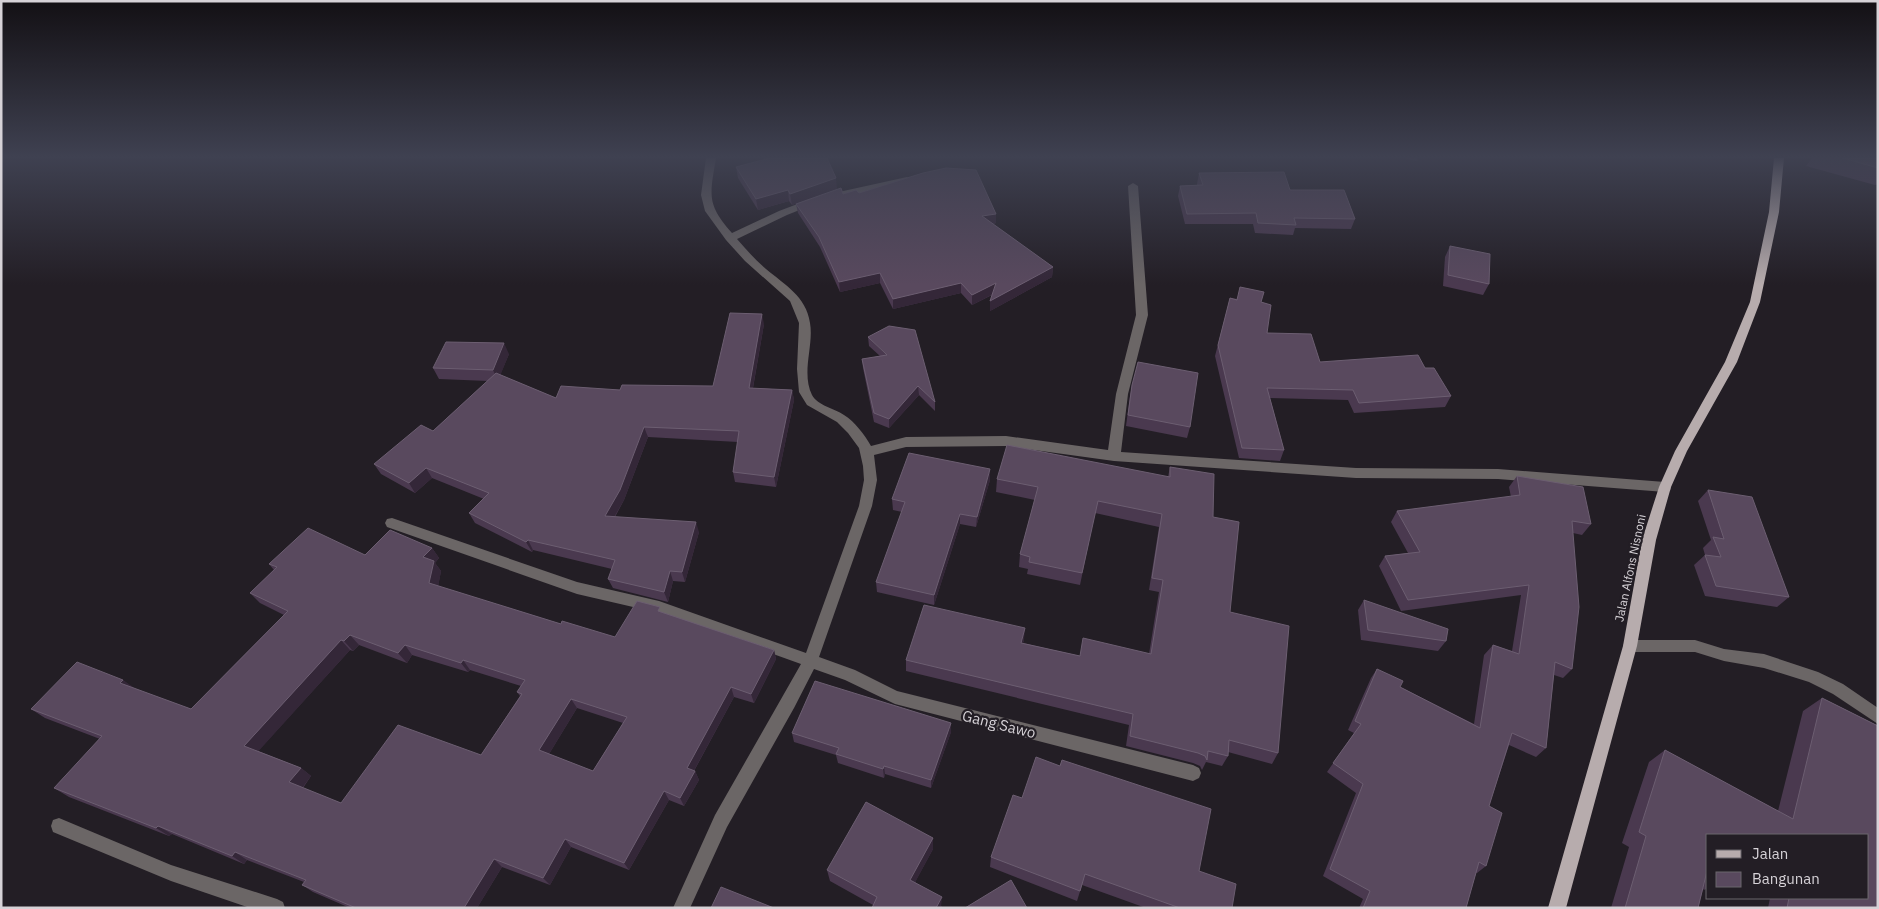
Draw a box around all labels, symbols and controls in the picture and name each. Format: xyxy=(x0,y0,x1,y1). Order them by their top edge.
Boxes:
street label: Jalan Alfons Nisnoni xyxy=(1611,513,1649,623)
street label: Gang Sawo xyxy=(960,706,1038,742)
legend xyxy=(1706,834,1869,899)
text: Jalan xyxy=(1752,844,1788,863)
text: Bangunan xyxy=(1752,869,1820,888)

